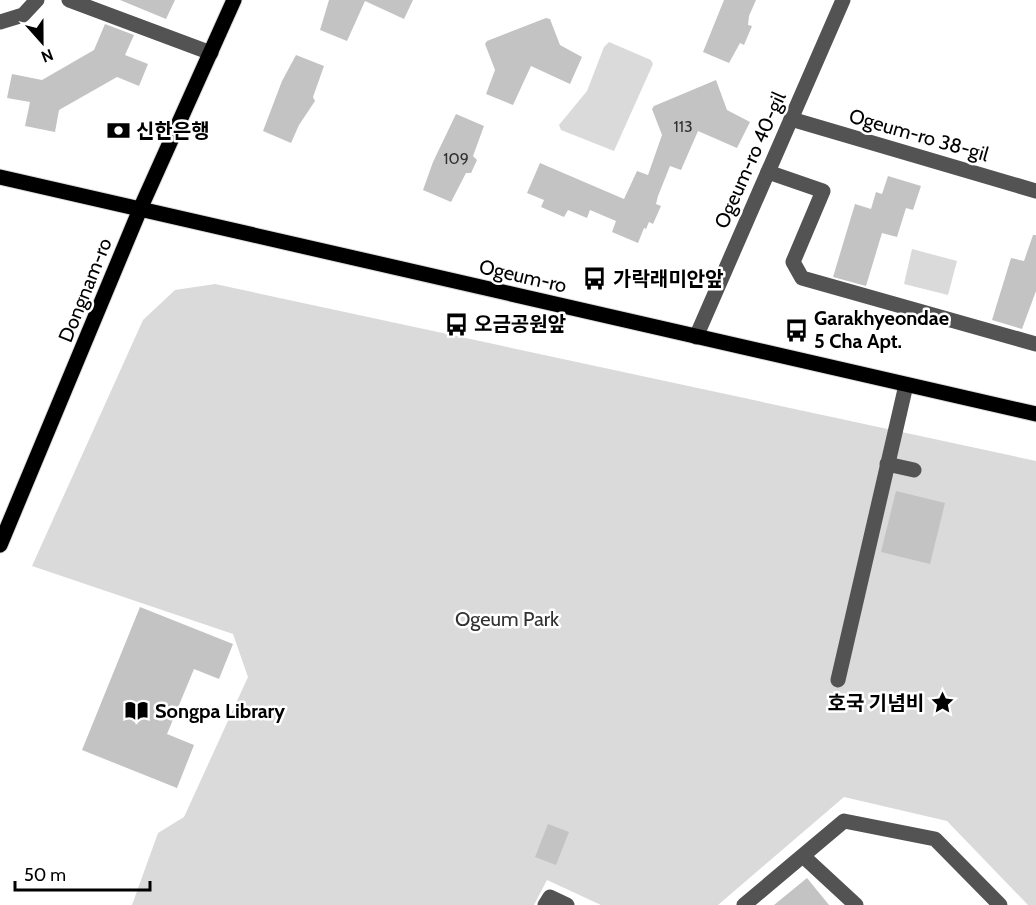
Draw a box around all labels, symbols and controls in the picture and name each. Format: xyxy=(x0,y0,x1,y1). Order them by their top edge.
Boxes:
north arrow xyxy=(12,12,72,72)
text: N xyxy=(39,45,56,66)
street label: Ogeum-ro 40-gil xyxy=(709,88,791,232)
street label: Ogeum-ro 38-gil xyxy=(846,104,992,166)
house number: 113 xyxy=(673,117,693,136)
bank icon: 신한은행 xyxy=(105,118,131,144)
place label: 신한은행 xyxy=(136,119,210,143)
house number: 109 xyxy=(443,149,469,168)
street label: Dongnam-ro xyxy=(53,234,117,346)
street label: Ogeum-ro xyxy=(477,254,569,298)
bus stop icon: 가락래미안앞 xyxy=(582,266,608,292)
place label: 가락래미안앞 xyxy=(613,267,724,291)
place label: Garakhyeondae 5 Cha Apt. xyxy=(814,306,949,353)
bus stop icon: 오금공원앞 xyxy=(443,311,469,337)
place label: 오금공원앞 xyxy=(474,312,567,336)
bus stop icon: Garakhyeondae 5 Cha Apt. xyxy=(783,317,809,343)
park label: Ogeum Park xyxy=(455,607,559,631)
place icon: 호국 기념비 xyxy=(929,690,955,716)
place label: 호국 기념비 xyxy=(828,691,924,715)
library icon: Songpa Library xyxy=(124,698,150,724)
place label: Songpa Library xyxy=(155,699,285,723)
scale bar xyxy=(15,854,150,892)
text: 50 m xyxy=(24,864,66,886)

